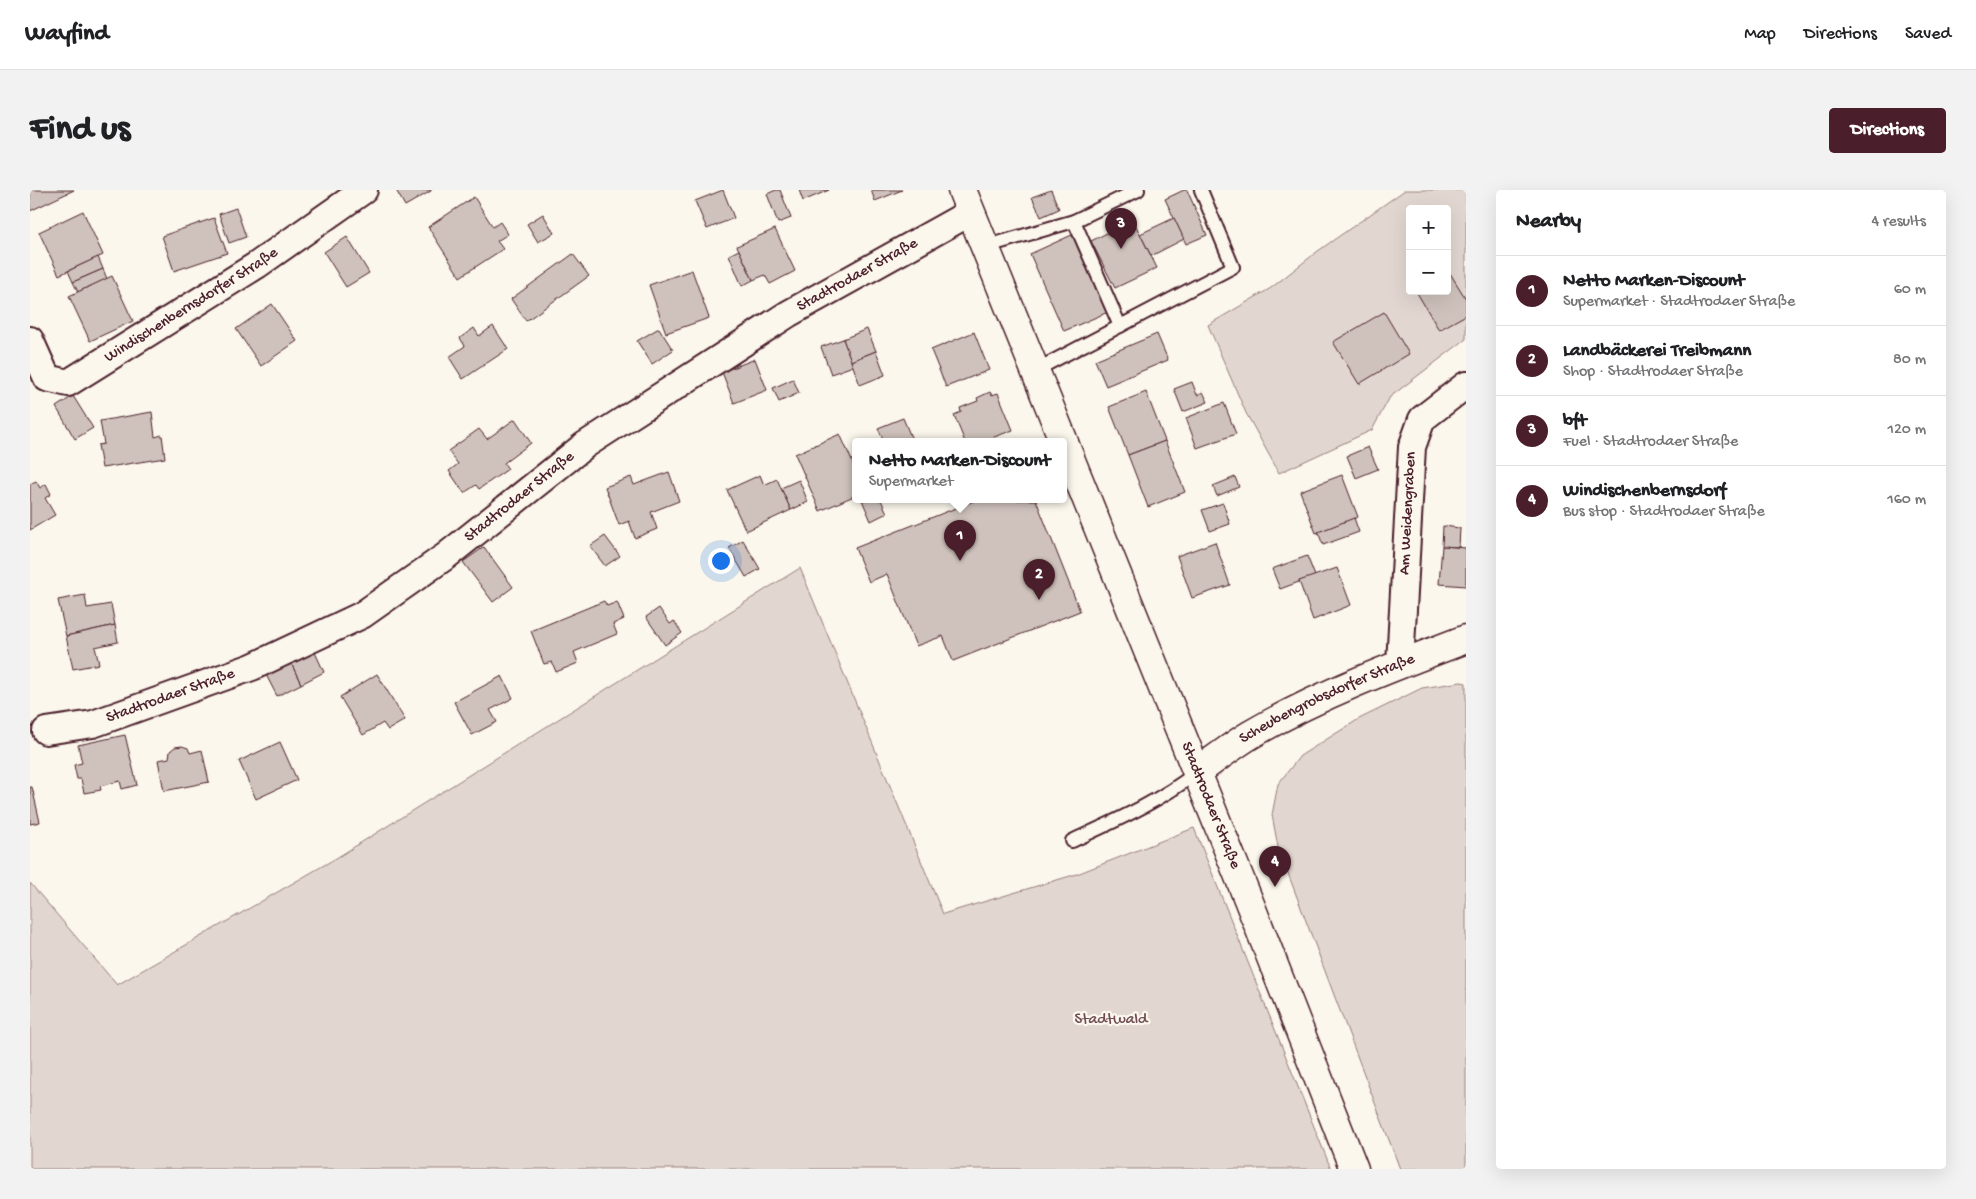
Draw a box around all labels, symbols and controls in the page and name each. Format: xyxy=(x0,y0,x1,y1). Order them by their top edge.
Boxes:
text: Wayfind xyxy=(25,20,109,49)
text: Map xyxy=(1744,24,1776,45)
text: Directions xyxy=(1804,24,1877,45)
text: Saved xyxy=(1905,24,1951,45)
button: Directions xyxy=(1829,108,1946,153)
text: Find us xyxy=(30,110,130,151)
map controls xyxy=(1406,205,1451,295)
button: + xyxy=(1406,205,1451,250)
pin: 3 xyxy=(1105,208,1137,249)
text: Nearby xyxy=(1516,210,1581,235)
text: 4 results xyxy=(1871,213,1926,232)
street label: Stadtrodaer Straße xyxy=(794,234,922,316)
street label: Windischenbernsdorfer Straße xyxy=(101,243,283,367)
button: − xyxy=(1406,250,1451,295)
text: Netto Marken-Discount xyxy=(1563,270,1744,293)
text: 1 xyxy=(1529,281,1535,300)
text: 60 m xyxy=(1894,281,1926,300)
text: Supermarket · Stadtrodaer Straße xyxy=(1563,293,1795,312)
text: Landbäckerei Treibmann xyxy=(1563,340,1751,363)
text: 2 xyxy=(1528,351,1536,370)
text: 80 m xyxy=(1893,351,1926,370)
text: Shop · Stadtrodaer Straße xyxy=(1563,363,1743,382)
text: bft xyxy=(1563,410,1587,433)
text: 3 xyxy=(1528,421,1536,440)
text: 120 m xyxy=(1887,421,1926,440)
text: Fuel · Stadtrodaer Straße xyxy=(1563,433,1738,452)
popup xyxy=(852,438,1067,503)
street label: Stadtrodaer Straße xyxy=(461,447,579,547)
text: Netto Marken-Discount xyxy=(869,450,1050,473)
street label: Am Weidengraben xyxy=(1395,451,1421,575)
text: Supermarket xyxy=(869,473,953,492)
text: Windischenbernsdorf xyxy=(1563,480,1726,503)
text: 4 xyxy=(1528,491,1536,510)
text: 160 m xyxy=(1887,491,1926,510)
text: Bus stop · Stadtrodaer Straße xyxy=(1563,503,1765,522)
pin: 1 xyxy=(944,520,976,561)
your location xyxy=(708,548,734,574)
pin: 2 xyxy=(1023,559,1055,600)
street label: Scheubengrobsdorfer Straße xyxy=(1236,650,1418,749)
street label: Stadtrodaer Straße xyxy=(104,664,238,728)
street label: Stadtrodaer Straße xyxy=(1176,739,1245,873)
pin: 4 xyxy=(1259,846,1291,887)
park label: Stadtwald xyxy=(1075,1011,1149,1030)

